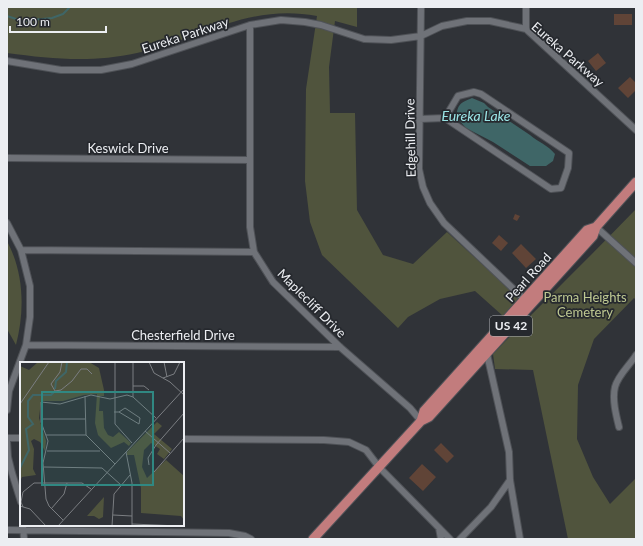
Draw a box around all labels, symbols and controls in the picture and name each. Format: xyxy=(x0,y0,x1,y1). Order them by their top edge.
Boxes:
scale bar xyxy=(10,8,106,34)
street label: Eureka Parkway xyxy=(139,13,231,57)
text: 100 m xyxy=(16,14,50,29)
street label: Eureka Parkway xyxy=(529,18,608,90)
street label: Edgehill Drive xyxy=(401,98,419,178)
water label: Eureka Lake xyxy=(441,107,511,124)
street label: Keswick Drive xyxy=(87,140,169,156)
street label: Pearl Road xyxy=(502,249,554,305)
street label: Maplecliff Drive xyxy=(274,265,350,341)
park label: Parma Heights Cemetery xyxy=(543,289,627,320)
road number: US 42 xyxy=(490,316,532,336)
street label: Chesterfield Drive xyxy=(131,327,235,343)
inset map xyxy=(20,362,184,526)

